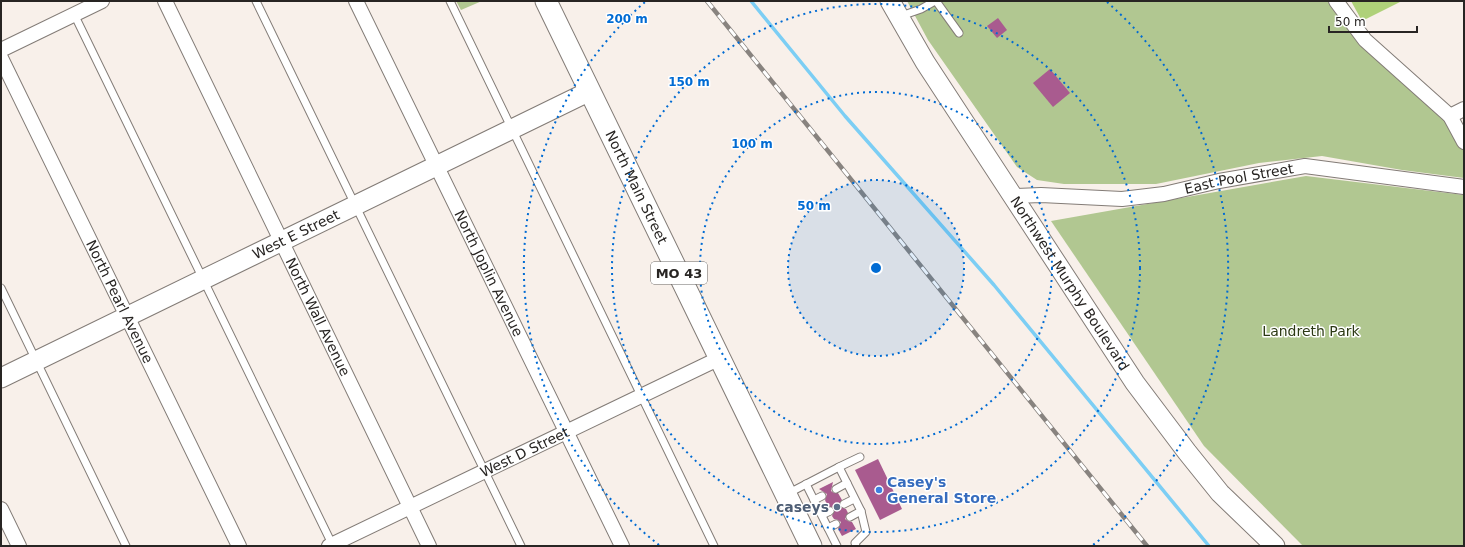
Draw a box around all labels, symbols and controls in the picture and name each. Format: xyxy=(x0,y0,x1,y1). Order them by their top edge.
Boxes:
scale bar xyxy=(1329,8,1417,34)
text: 200 m xyxy=(606,12,648,26)
text: 50 m xyxy=(1335,15,1366,29)
text: 150 m xyxy=(668,75,710,89)
street label: North Main Street xyxy=(602,128,671,247)
text: 100 m xyxy=(731,137,773,151)
street label: East Pool Street xyxy=(1183,160,1295,197)
street label: Northwest Murphy Boulevard xyxy=(1007,193,1133,373)
text: 50 m xyxy=(797,199,831,213)
street label: West E Street xyxy=(250,206,342,262)
street label: North Joplin Avenue xyxy=(451,208,526,339)
street label: North Pearl Avenue xyxy=(83,237,157,366)
street label: North Wall Avenue xyxy=(283,255,353,379)
centre of rings xyxy=(869,261,883,275)
road number: MO 43 xyxy=(651,262,707,284)
park label: Landreth Park xyxy=(1262,323,1361,339)
street label: West D Street xyxy=(478,424,572,480)
place label: Casey's General Store xyxy=(887,474,996,506)
marker: Casey's General Store xyxy=(874,485,884,495)
place label: caseys xyxy=(776,499,829,515)
marker: caseys xyxy=(832,502,842,512)

